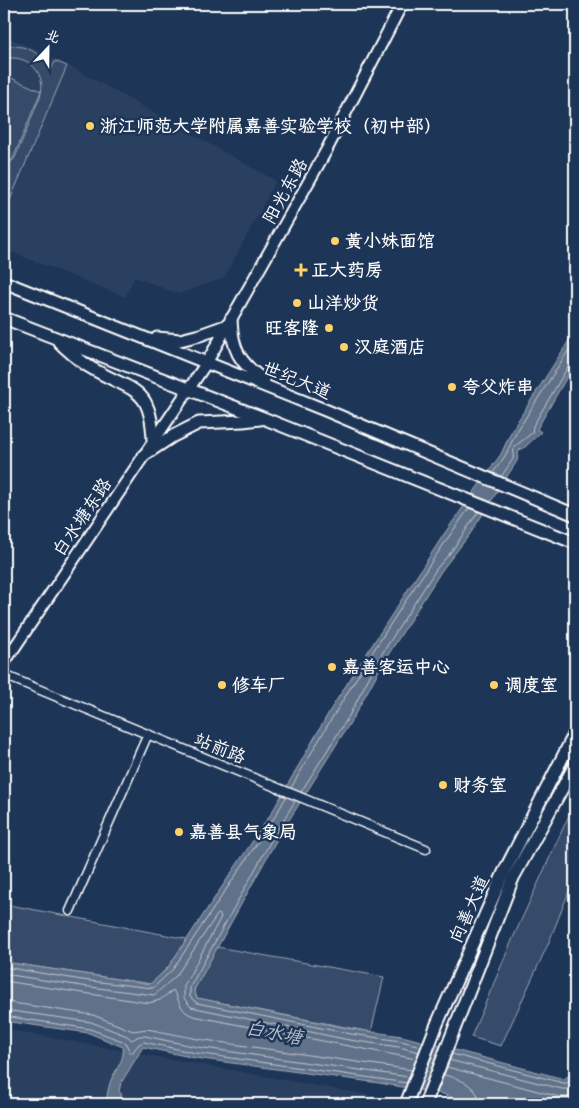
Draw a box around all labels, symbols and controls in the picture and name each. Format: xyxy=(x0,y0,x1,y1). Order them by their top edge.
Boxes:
north arrow xyxy=(22,22,72,72)
text: 北 xyxy=(43,26,62,47)
place label: 浙江师范大学附属嘉善实验学校（初中部） xyxy=(100,116,442,137)
marker: 浙江师范大学附属嘉善实验学校（初中部） xyxy=(84,120,96,132)
street label: 阳光东路 xyxy=(259,155,312,228)
place label: 黄小妹面馆 xyxy=(345,231,435,252)
marker: 黄小妹面馆 xyxy=(329,235,341,247)
place label: 正大药房 xyxy=(311,260,383,281)
marker: 正大药房 xyxy=(295,264,307,276)
place label: 山洋炒货 xyxy=(307,293,379,314)
marker: 山洋炒货 xyxy=(291,297,303,309)
place label: 旺客隆 xyxy=(265,318,319,339)
marker: 旺客隆 xyxy=(323,322,335,334)
place label: 汉庭酒店 xyxy=(354,337,426,358)
marker: 汉庭酒店 xyxy=(338,341,350,353)
street label: 世纪大道 xyxy=(260,357,334,404)
place label: 夸父炸串 xyxy=(462,377,534,398)
marker: 夸父炸串 xyxy=(446,381,458,393)
street label: 白水塘东路 xyxy=(49,474,116,560)
place label: 嘉善客运中心 xyxy=(342,657,450,678)
marker: 嘉善客运中心 xyxy=(326,661,338,673)
place label: 修车厂 xyxy=(232,675,286,696)
place label: 调度室 xyxy=(504,675,558,696)
marker: 修车厂 xyxy=(216,679,228,691)
marker: 调度室 xyxy=(488,679,500,691)
street label: 站前路 xyxy=(191,729,249,768)
place label: 财务室 xyxy=(453,775,507,796)
marker: 财务室 xyxy=(437,779,449,791)
place label: 嘉善县气象局 xyxy=(189,822,297,843)
marker: 嘉善县气象局 xyxy=(173,826,185,838)
street label: 向善大道 xyxy=(445,872,494,946)
water label: 白水塘 xyxy=(244,1017,306,1050)

